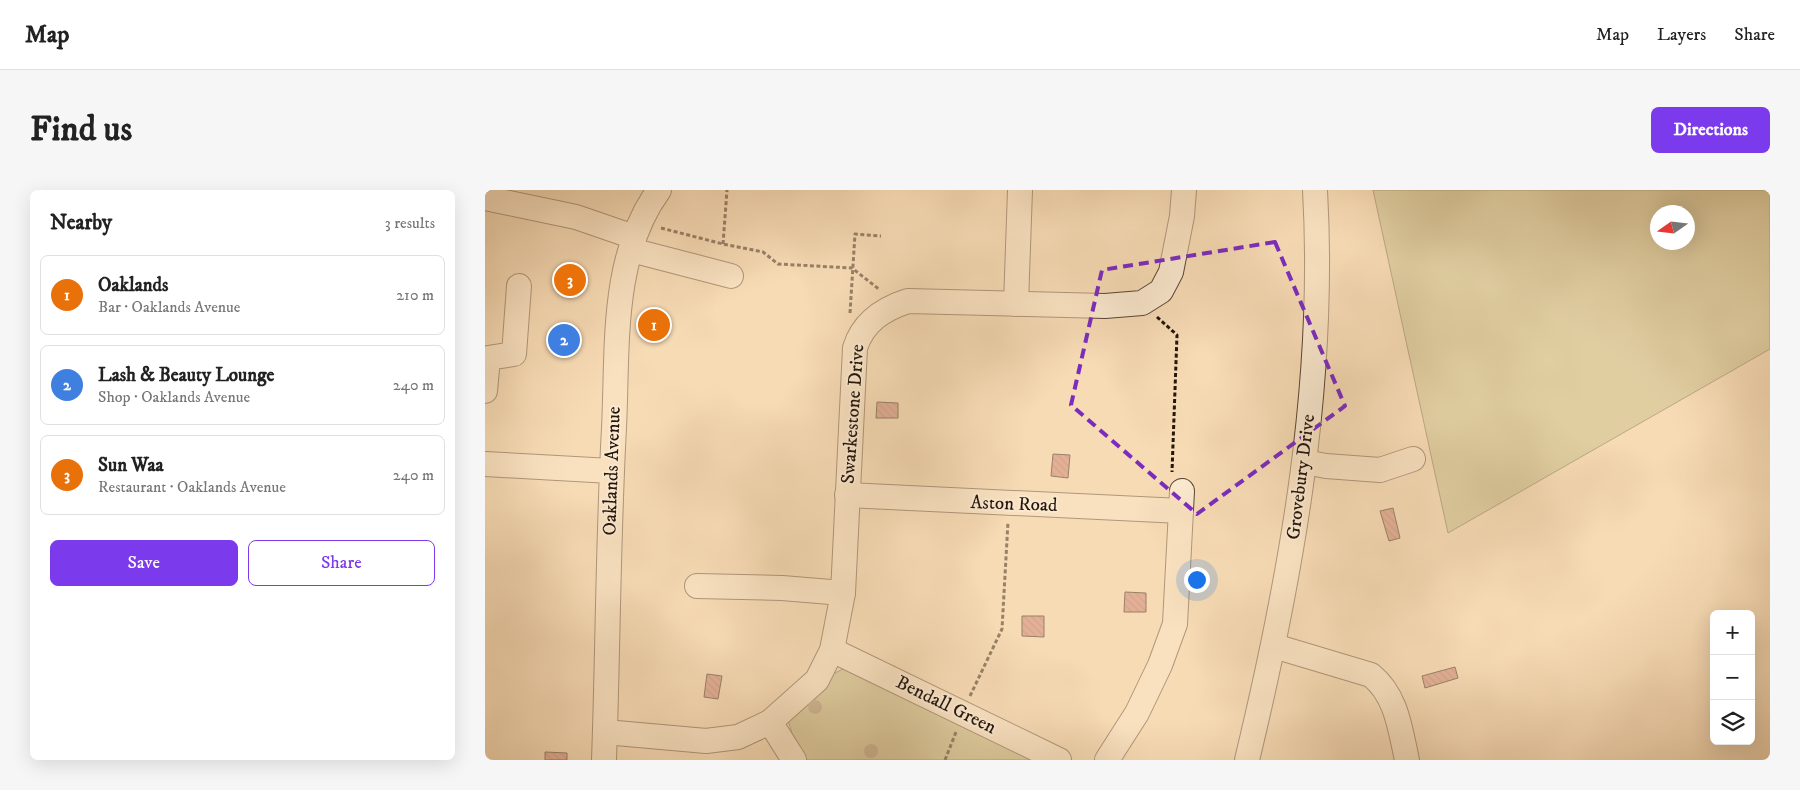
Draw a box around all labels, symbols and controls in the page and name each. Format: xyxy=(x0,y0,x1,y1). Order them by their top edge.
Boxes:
text: Map xyxy=(25,20,69,50)
text: Map xyxy=(1596,24,1629,46)
text: Layers xyxy=(1657,24,1706,46)
text: Share xyxy=(1734,24,1775,46)
button: Directions xyxy=(1651,107,1770,153)
text: Find us xyxy=(30,108,132,152)
north arrow xyxy=(1650,205,1695,250)
text: Nearby xyxy=(50,210,112,236)
text: 3 results xyxy=(385,213,435,233)
pin: 3 xyxy=(554,261,586,299)
text: Oaklands xyxy=(98,274,168,297)
text: 1 xyxy=(64,285,70,305)
text: 210 m xyxy=(396,285,434,305)
text: Bar · Oaklands Avenue xyxy=(98,297,240,317)
pin: 1 xyxy=(638,306,670,344)
pin: 2 xyxy=(548,321,580,359)
street label: Swarkestone Drive xyxy=(837,343,869,485)
text: Lash & Beauty Lounge xyxy=(98,364,274,387)
text: 2 xyxy=(63,375,71,395)
text: 240 m xyxy=(393,375,434,395)
text: Shop · Oaklands Avenue xyxy=(98,387,250,407)
street label: Oaklands Avenue xyxy=(598,406,626,536)
street label: Grovebury Drive xyxy=(1282,413,1320,541)
text: Sun Waa xyxy=(98,454,164,477)
text: 3 xyxy=(64,465,70,485)
text: 240 m xyxy=(393,465,434,485)
text: Restaurant · Oaklands Avenue xyxy=(98,477,286,497)
street label: Aston Road xyxy=(970,491,1058,517)
button: Save xyxy=(50,540,238,586)
button: Share xyxy=(248,540,435,586)
your location xyxy=(1184,567,1210,593)
map controls xyxy=(1710,610,1755,745)
button: + xyxy=(1710,610,1755,655)
button: − xyxy=(1710,655,1755,700)
street label: Bendall Green xyxy=(892,671,1000,739)
button: layers xyxy=(1710,700,1755,745)

